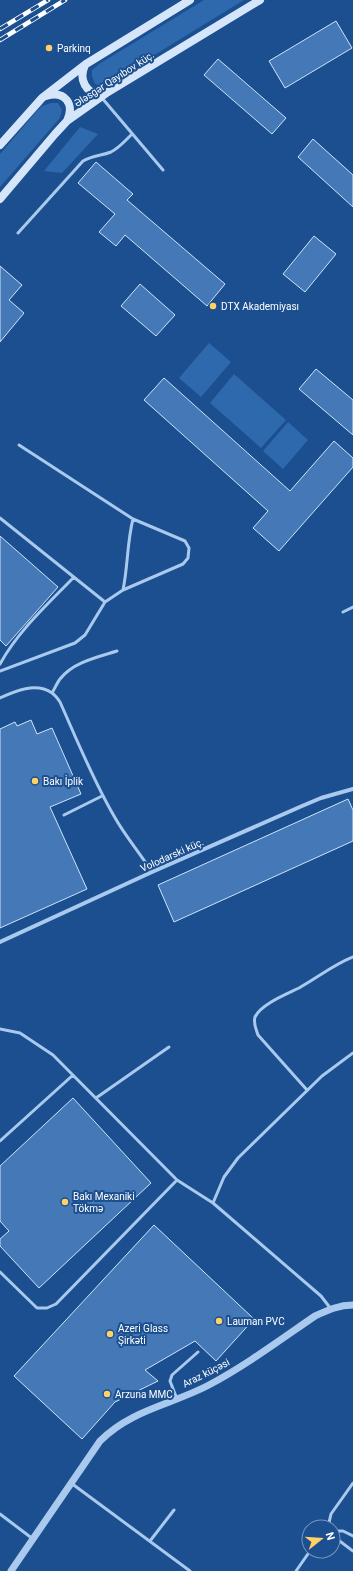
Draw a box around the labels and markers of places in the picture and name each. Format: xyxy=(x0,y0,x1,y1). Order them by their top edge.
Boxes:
marker: Parkinq xyxy=(44,43,54,53)
place label: Parkinq xyxy=(57,43,91,54)
marker: DTX Akademiyası xyxy=(208,301,218,311)
place label: DTX Akademiyası xyxy=(221,301,299,312)
place label: Bakı İplik xyxy=(43,775,84,787)
marker: Bakı İplik xyxy=(30,776,40,786)
place label: Bakı Mexaniki Tökmə xyxy=(73,1191,135,1214)
marker: Bakı Mexaniki Tökmə xyxy=(60,1197,70,1207)
marker: Lauman PVC xyxy=(214,1316,224,1326)
place label: Lauman PVC xyxy=(227,1316,285,1327)
place label: Azeri Glass Şirkəti xyxy=(118,1323,168,1346)
marker: Azeri Glass Şirkəti xyxy=(105,1329,115,1339)
marker: Arzuna MMC xyxy=(102,1389,112,1399)
place label: Arzuna MMC xyxy=(115,1389,173,1400)

